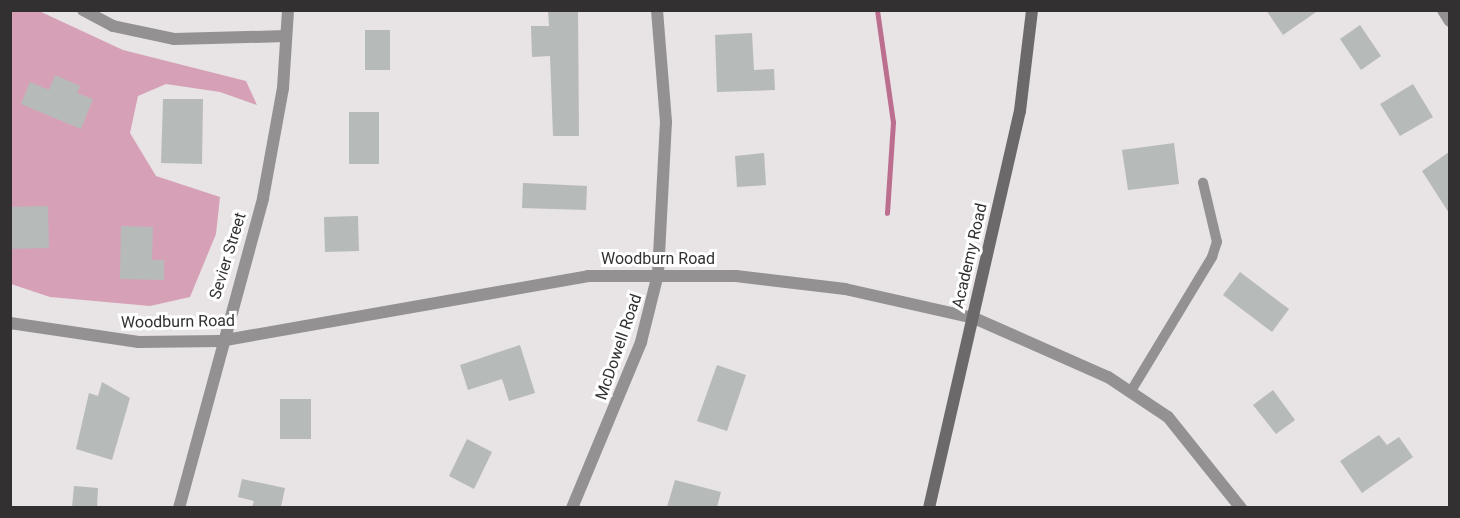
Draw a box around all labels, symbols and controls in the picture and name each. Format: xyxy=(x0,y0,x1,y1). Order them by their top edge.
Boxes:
street label: Academy Road xyxy=(949,202,991,310)
street label: Sevier Street xyxy=(206,210,250,302)
street label: Woodburn Road xyxy=(601,249,715,269)
street label: McDowell Road xyxy=(592,291,646,403)
street label: Woodburn Road xyxy=(121,311,235,333)

